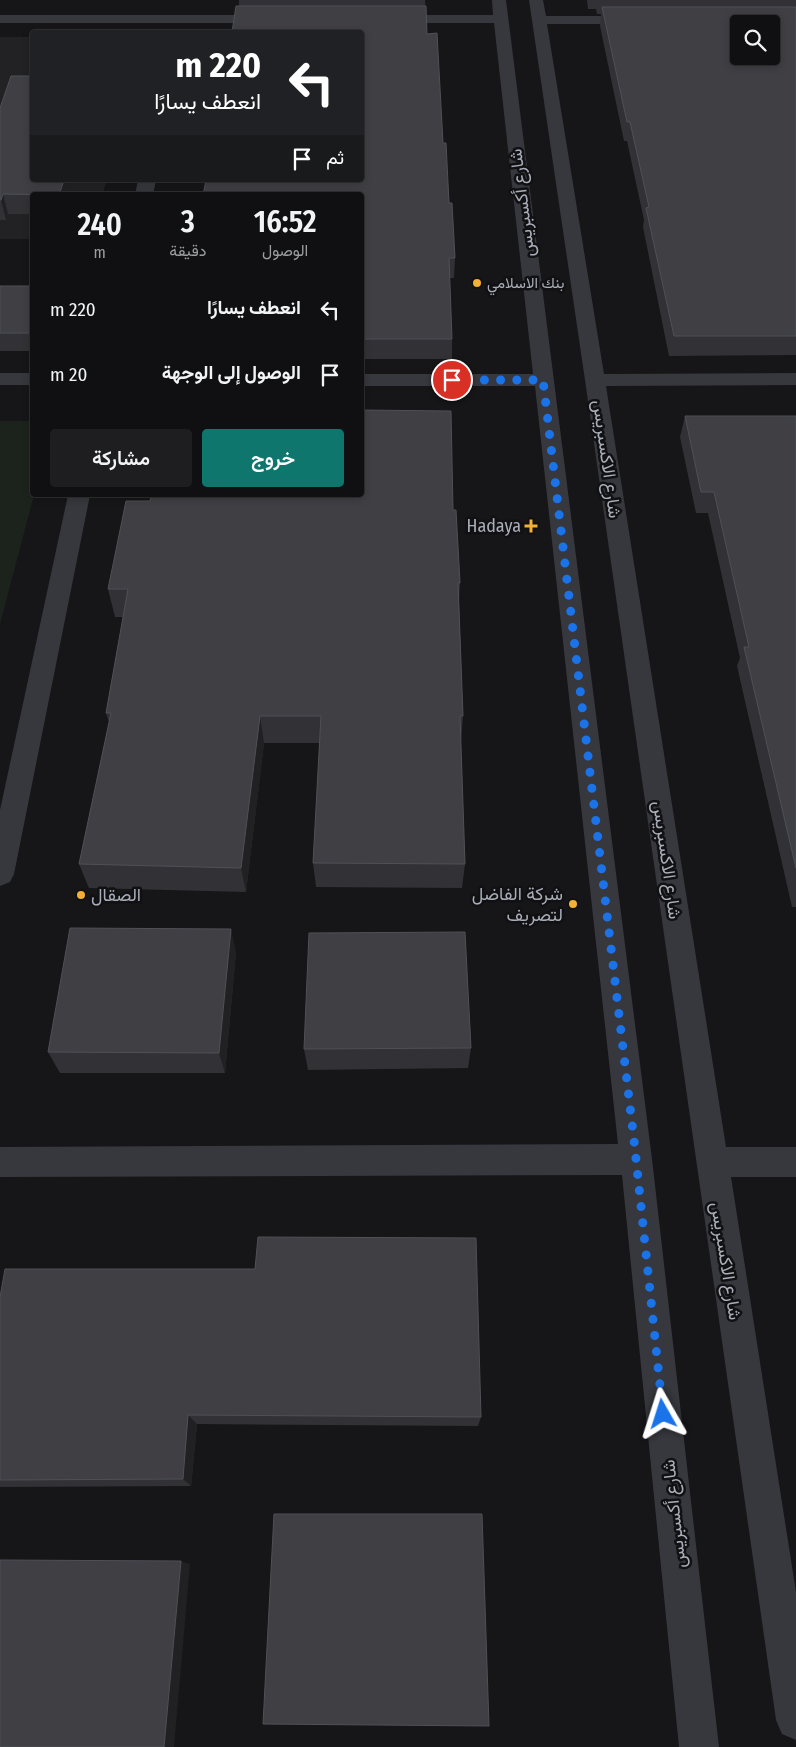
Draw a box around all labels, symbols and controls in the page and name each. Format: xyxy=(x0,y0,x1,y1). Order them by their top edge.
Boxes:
map controls xyxy=(730,15,780,65)
button: search xyxy=(730,15,780,65)
text: 220 m xyxy=(175,44,261,86)
icon: left xyxy=(279,50,344,115)
text: انعطف يسارًا xyxy=(154,88,261,115)
icon: arrive xyxy=(288,145,316,173)
text: ثم xyxy=(326,146,344,169)
street label: شارع أكسبريس xyxy=(504,148,541,258)
text: 3 xyxy=(181,204,195,240)
text: 16:52 xyxy=(254,204,317,240)
text: 240 xyxy=(77,207,122,243)
text: دقيقة xyxy=(169,241,206,260)
text: الوصول xyxy=(262,241,308,260)
text: m xyxy=(94,243,106,262)
place label: بنك الاسلامي xyxy=(487,274,565,296)
marker: بنك الاسلامي xyxy=(471,277,483,289)
text: انعطف يسارًا xyxy=(207,296,301,319)
icon: left xyxy=(316,296,344,324)
text: 220 m xyxy=(50,298,96,321)
pin xyxy=(431,359,473,401)
text: الوصول إلى الوجهة xyxy=(162,361,301,384)
icon: arrive xyxy=(316,361,344,389)
text: 20 m xyxy=(50,363,87,386)
icon: arrive xyxy=(438,366,466,394)
street label: شارع الاكسبريس xyxy=(587,399,626,520)
button: مشاركة xyxy=(50,429,192,487)
button: خروج xyxy=(202,429,344,487)
place label: Hadaya xyxy=(466,515,521,537)
marker: Hadaya xyxy=(525,520,537,532)
street label: شارع الاكسبريس xyxy=(647,800,686,921)
place label: شركة الفاضل لتصريف xyxy=(472,883,563,926)
place label: الصقال xyxy=(91,884,141,906)
marker: الصقال xyxy=(75,889,87,901)
marker: شركة الفاضل لتصريف xyxy=(567,898,579,910)
street label: شارع الاكسبريس xyxy=(705,1200,746,1322)
position arrow xyxy=(636,1387,688,1439)
street label: شارع أكسبريس xyxy=(657,1459,692,1569)

